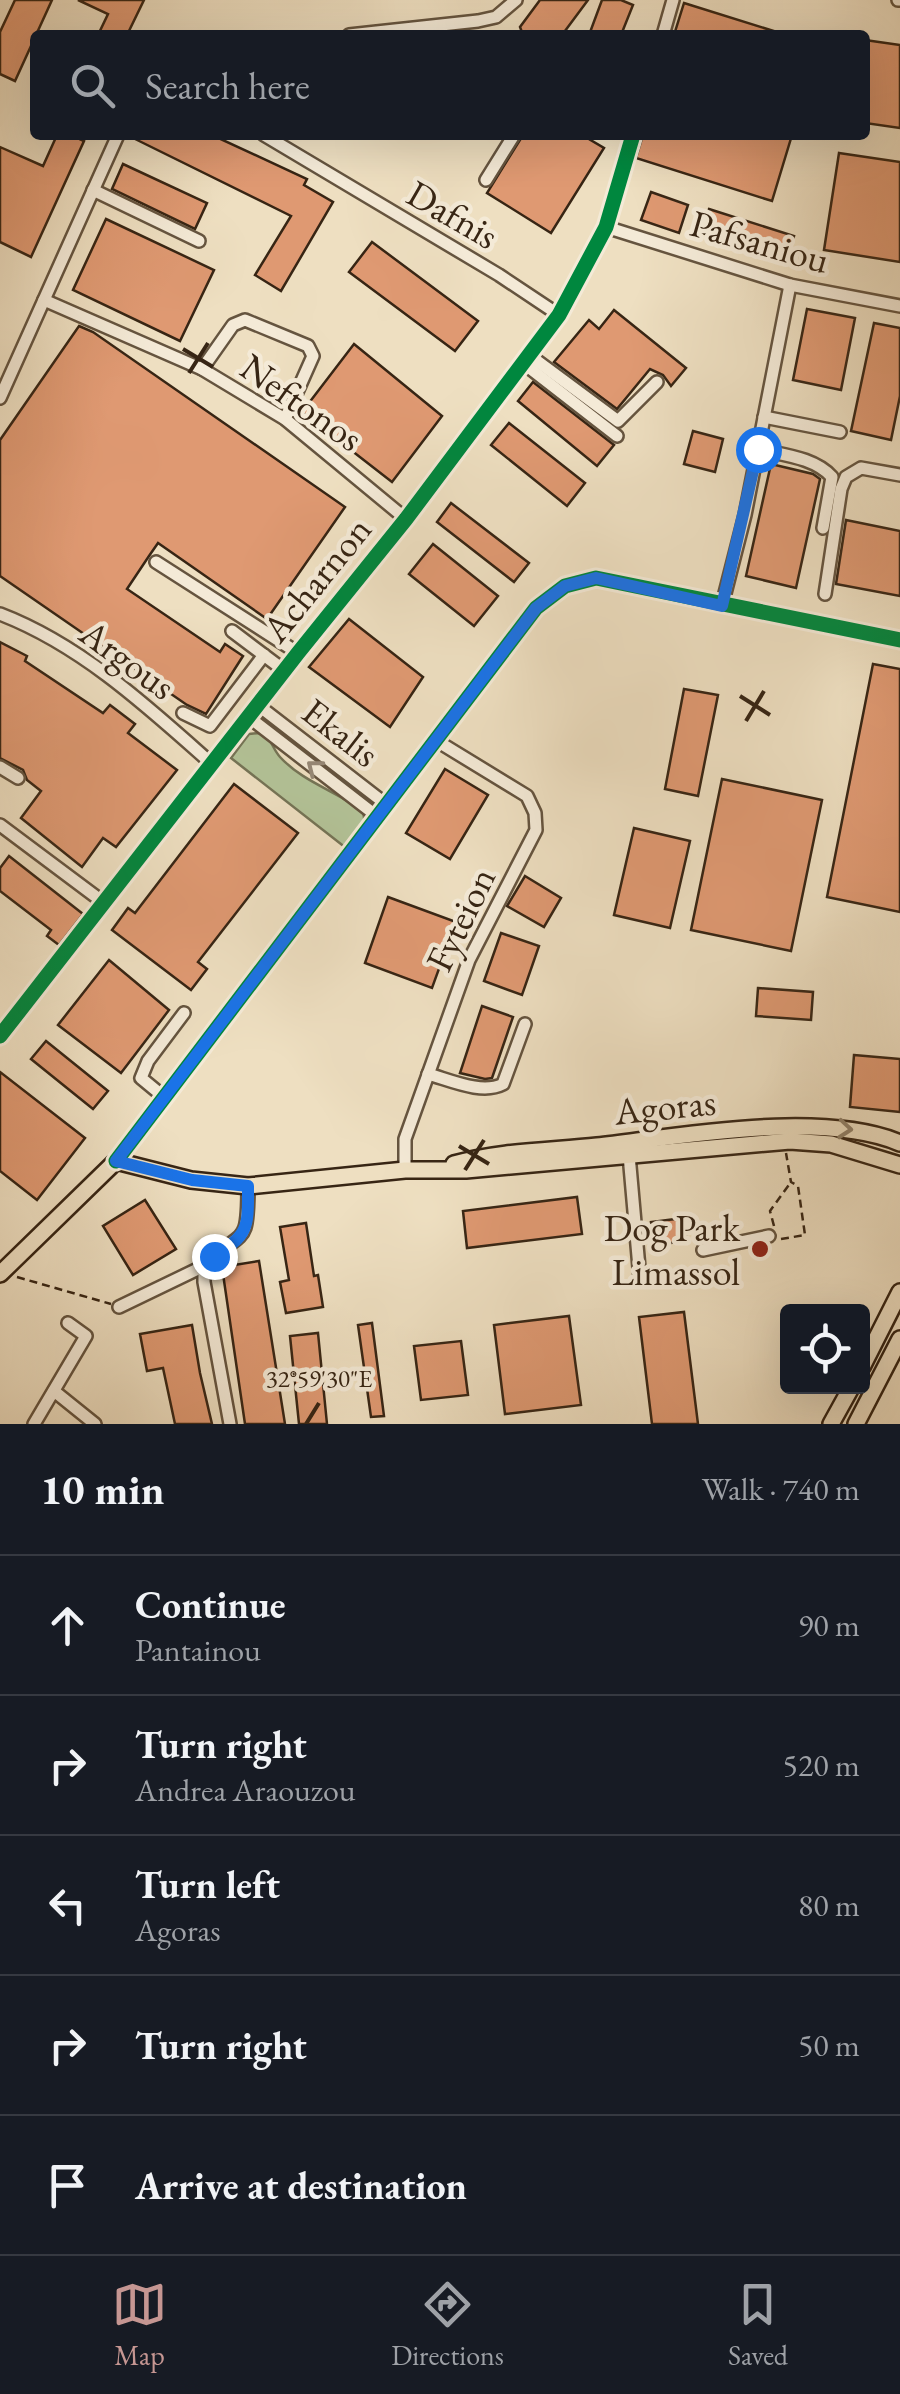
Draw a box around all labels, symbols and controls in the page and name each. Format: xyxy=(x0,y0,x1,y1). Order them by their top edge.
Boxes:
search box xyxy=(30,30,870,140)
icon: search xyxy=(65,58,120,113)
text: Search here xyxy=(145,61,310,110)
street label: Dafnis xyxy=(399,168,507,260)
street label: Pafsaniou xyxy=(685,198,835,284)
street label: Neftonos xyxy=(231,342,373,462)
route start xyxy=(736,427,782,473)
street label: Acharnon xyxy=(250,506,382,653)
street label: Argous xyxy=(70,607,186,710)
street label: Ekalis xyxy=(292,686,390,778)
one-way arrow xyxy=(307,762,325,779)
street label: Fyteion xyxy=(414,859,506,979)
street label: Agoras xyxy=(611,1076,718,1136)
one-way arrow xyxy=(837,1117,853,1139)
place label: Dog Park Limassol xyxy=(604,1203,741,1296)
route end xyxy=(192,1234,238,1280)
marker: Dog Park Limassol xyxy=(749,1238,771,1260)
map controls xyxy=(780,1304,870,1394)
button: locate xyxy=(780,1304,870,1394)
text: 32°59'30"E xyxy=(266,1362,372,1394)
text: 10 min xyxy=(40,1462,164,1517)
text: Walk · 740 m xyxy=(702,1468,860,1510)
text: Continue xyxy=(135,1580,286,1629)
icon: ahead xyxy=(40,1598,95,1653)
text: 90 m xyxy=(798,1604,860,1646)
text: Pantainou xyxy=(135,1629,261,1671)
text: Turn right xyxy=(135,1720,307,1769)
icon: right xyxy=(40,1738,95,1793)
text: 520 m xyxy=(783,1744,860,1786)
text: Andrea Araouzou xyxy=(135,1769,356,1811)
text: Turn left xyxy=(135,1860,280,1909)
icon: left xyxy=(40,1878,95,1933)
text: 80 m xyxy=(798,1884,860,1926)
text: Agoras xyxy=(135,1909,221,1951)
icon: right xyxy=(40,2018,95,2073)
text: Turn right xyxy=(135,2021,307,2070)
text: 50 m xyxy=(798,2024,860,2066)
icon: arrive xyxy=(40,2158,95,2213)
text: Arrive at destination xyxy=(135,2161,467,2210)
tab: Map xyxy=(112,2277,167,2373)
tab: Directions xyxy=(391,2277,504,2373)
tab: Saved xyxy=(728,2277,788,2373)

